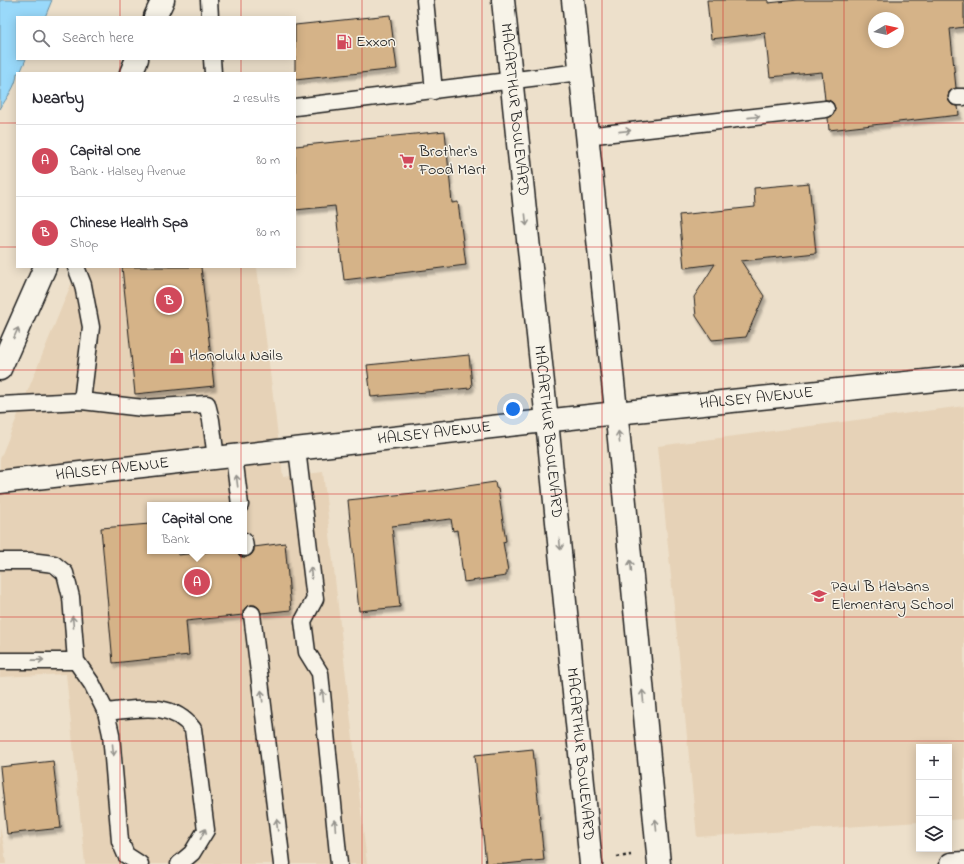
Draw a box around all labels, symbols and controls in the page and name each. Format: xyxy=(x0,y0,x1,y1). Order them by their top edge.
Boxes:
north arrow xyxy=(868,12,904,48)
search box xyxy=(16,16,296,60)
street label: MACARTHUR BOULEVARD xyxy=(493,22,535,197)
icon: search xyxy=(30,27,52,49)
text: Search here xyxy=(62,27,134,49)
place label: Exxon xyxy=(356,30,396,54)
fuel station icon: Exxon xyxy=(335,33,353,51)
text: Nearby xyxy=(32,86,84,111)
text: 2 results xyxy=(233,89,280,108)
one-way arrow xyxy=(747,113,760,121)
one-way arrow xyxy=(618,127,631,135)
text: Capital One xyxy=(70,140,141,162)
place label: Brother's Food Mart xyxy=(418,140,487,182)
text: A xyxy=(41,151,49,170)
text: 80 m xyxy=(256,151,280,170)
supermarket icon: Brother's Food Mart xyxy=(398,152,416,170)
text: Bank · Halsey Avenue xyxy=(70,162,186,181)
text: Chinese Health Spa xyxy=(70,212,188,234)
one-way arrow xyxy=(522,213,530,226)
text: B xyxy=(41,223,49,242)
text: 80 m xyxy=(256,223,280,242)
text: Shop xyxy=(70,234,98,253)
pin: B xyxy=(156,285,182,315)
one-way arrow xyxy=(13,328,20,340)
place label: Honolulu Nails xyxy=(189,344,283,368)
street label: MACARTHUR BOULEVARD xyxy=(527,344,569,519)
shop icon: Honolulu Nails xyxy=(168,347,186,365)
street label: HALSEY AVENUE xyxy=(698,381,814,416)
your location xyxy=(503,399,523,419)
street label: HALSEY AVENUE xyxy=(376,415,492,452)
one-way arrow xyxy=(615,431,622,444)
street label: HALSEY AVENUE xyxy=(54,451,170,488)
one-way arrow xyxy=(233,474,240,487)
popup xyxy=(147,502,247,554)
text: Capital One xyxy=(162,508,232,530)
text: Bank xyxy=(162,530,190,549)
one-way arrow xyxy=(556,537,563,550)
one-way arrow xyxy=(627,560,635,573)
pin: A xyxy=(184,567,210,597)
one-way arrow xyxy=(308,567,315,580)
place label: Paul B Habans Elementary School xyxy=(831,575,954,617)
school or university icon: Paul B Habans Elementary School xyxy=(810,587,828,605)
one-way arrow xyxy=(69,616,76,629)
one-way arrow xyxy=(31,656,44,664)
street label: MACARTHUR BOULEVARD xyxy=(560,667,601,842)
one-way arrow xyxy=(258,690,266,703)
one-way arrow xyxy=(319,690,326,703)
one-way arrow xyxy=(640,690,647,703)
one-way arrow xyxy=(109,743,116,756)
map controls xyxy=(916,744,952,852)
button: + xyxy=(916,744,952,780)
button: − xyxy=(916,780,952,816)
button: layers xyxy=(916,816,952,852)
one-way arrow xyxy=(274,819,281,832)
one-way arrow xyxy=(331,819,338,832)
one-way arrow xyxy=(652,819,659,832)
one-way arrow xyxy=(200,829,207,841)

